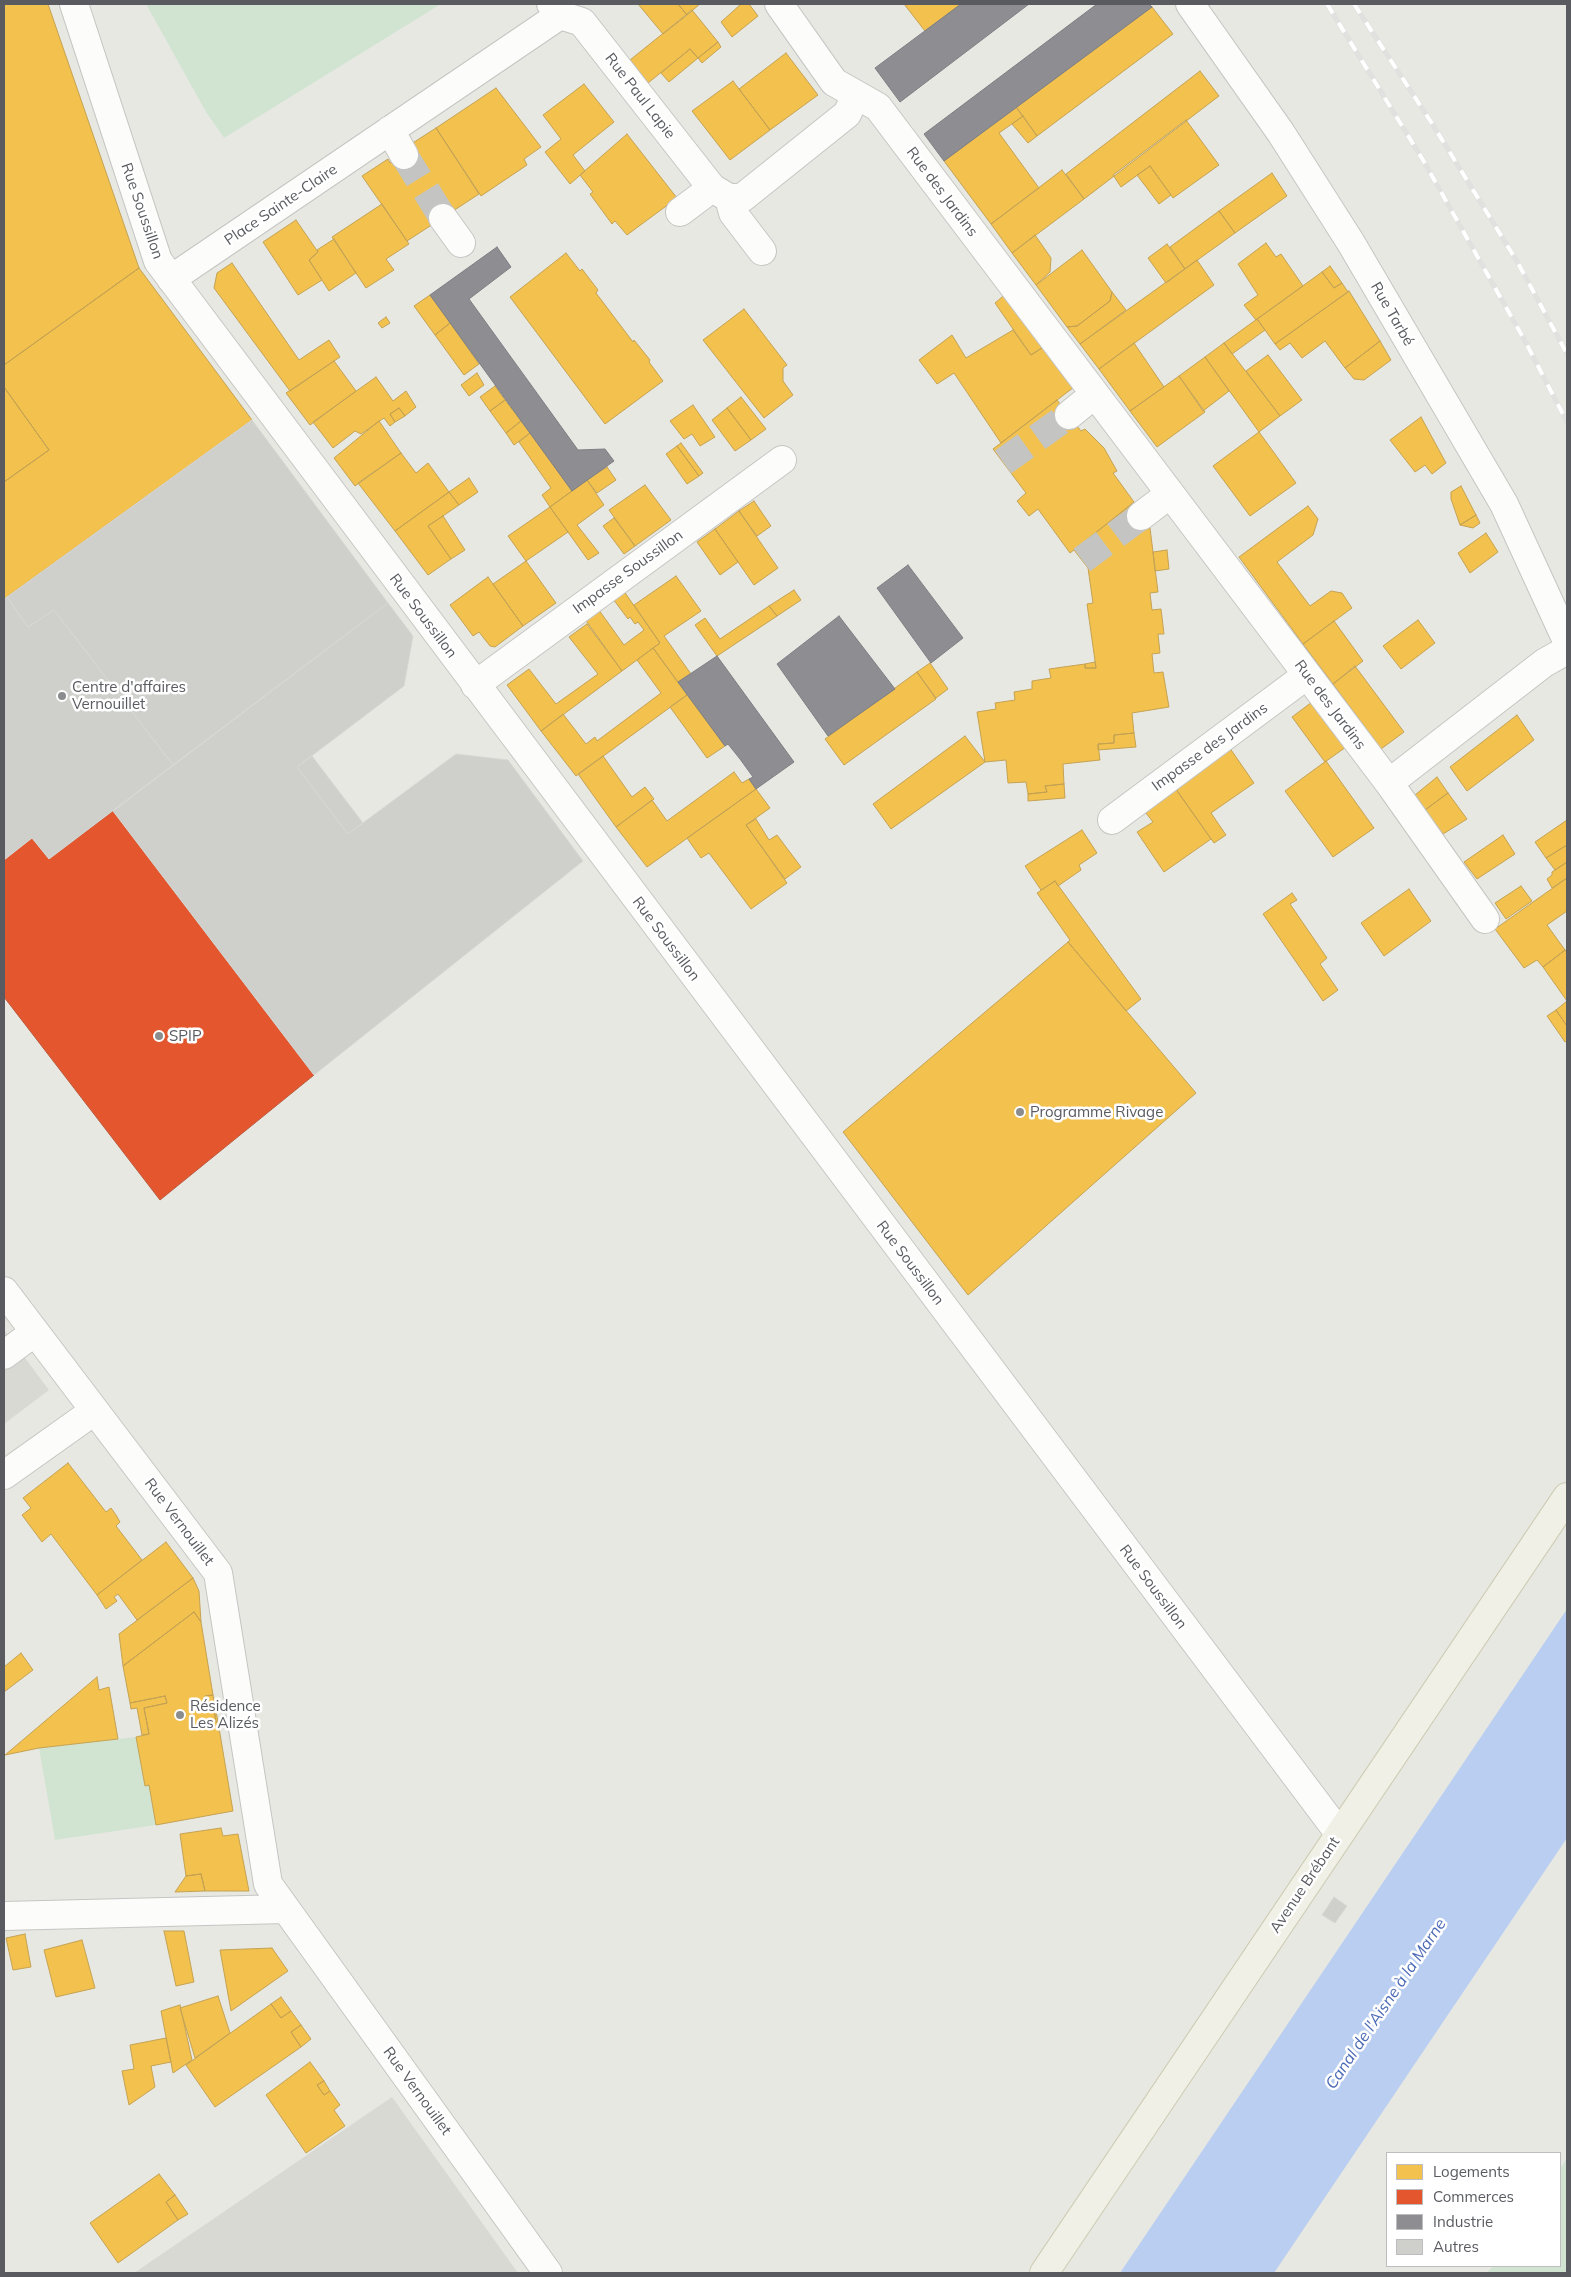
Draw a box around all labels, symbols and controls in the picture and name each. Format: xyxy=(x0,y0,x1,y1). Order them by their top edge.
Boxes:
street label: Rue Paul Lapie xyxy=(601,50,679,142)
street label: Rue des Jardins xyxy=(902,144,982,240)
street label: Rue Soussillon xyxy=(117,161,167,261)
street label: Place Sainte-Claire xyxy=(221,161,341,249)
street label: Rue Tarbé xyxy=(1367,279,1417,349)
street label: Impasse Soussillon xyxy=(570,526,686,618)
street label: Rue Soussillon xyxy=(386,570,460,662)
street label: Rue des Jardins xyxy=(1290,657,1370,753)
place label: Centre d'affaires Vernouillet xyxy=(72,678,186,713)
marker: Centre d'affaires Vernouillet xyxy=(56,690,68,702)
street label: Impasse des Jardins xyxy=(1149,699,1271,795)
street label: Rue Soussillon xyxy=(629,893,703,985)
place label: SPIP xyxy=(169,1027,202,1045)
marker: SPIP xyxy=(153,1030,165,1042)
place label: Programme Rivage xyxy=(1030,1103,1163,1121)
marker: Programme Rivage xyxy=(1014,1106,1026,1118)
street label: Rue Soussillon xyxy=(873,1217,947,1309)
street label: Rue Vernouillet xyxy=(140,1475,218,1569)
street label: Rue Soussillon xyxy=(1116,1541,1190,1633)
place label: Résidence Les Alizés xyxy=(190,1697,261,1732)
marker: Résidence Les Alizés xyxy=(174,1709,186,1721)
street label: Avenue Brébant xyxy=(1266,1834,1344,1936)
water label: Canal de l'Aisne à la Marne xyxy=(1322,1915,1450,2093)
street label: Rue Vernouillet xyxy=(379,2043,455,2139)
legend xyxy=(1386,2152,1561,2267)
text: Logements xyxy=(1433,2162,1510,2181)
text: Commerces xyxy=(1433,2187,1514,2206)
text: Industrie xyxy=(1433,2212,1493,2231)
text: Autres xyxy=(1433,2237,1479,2256)

